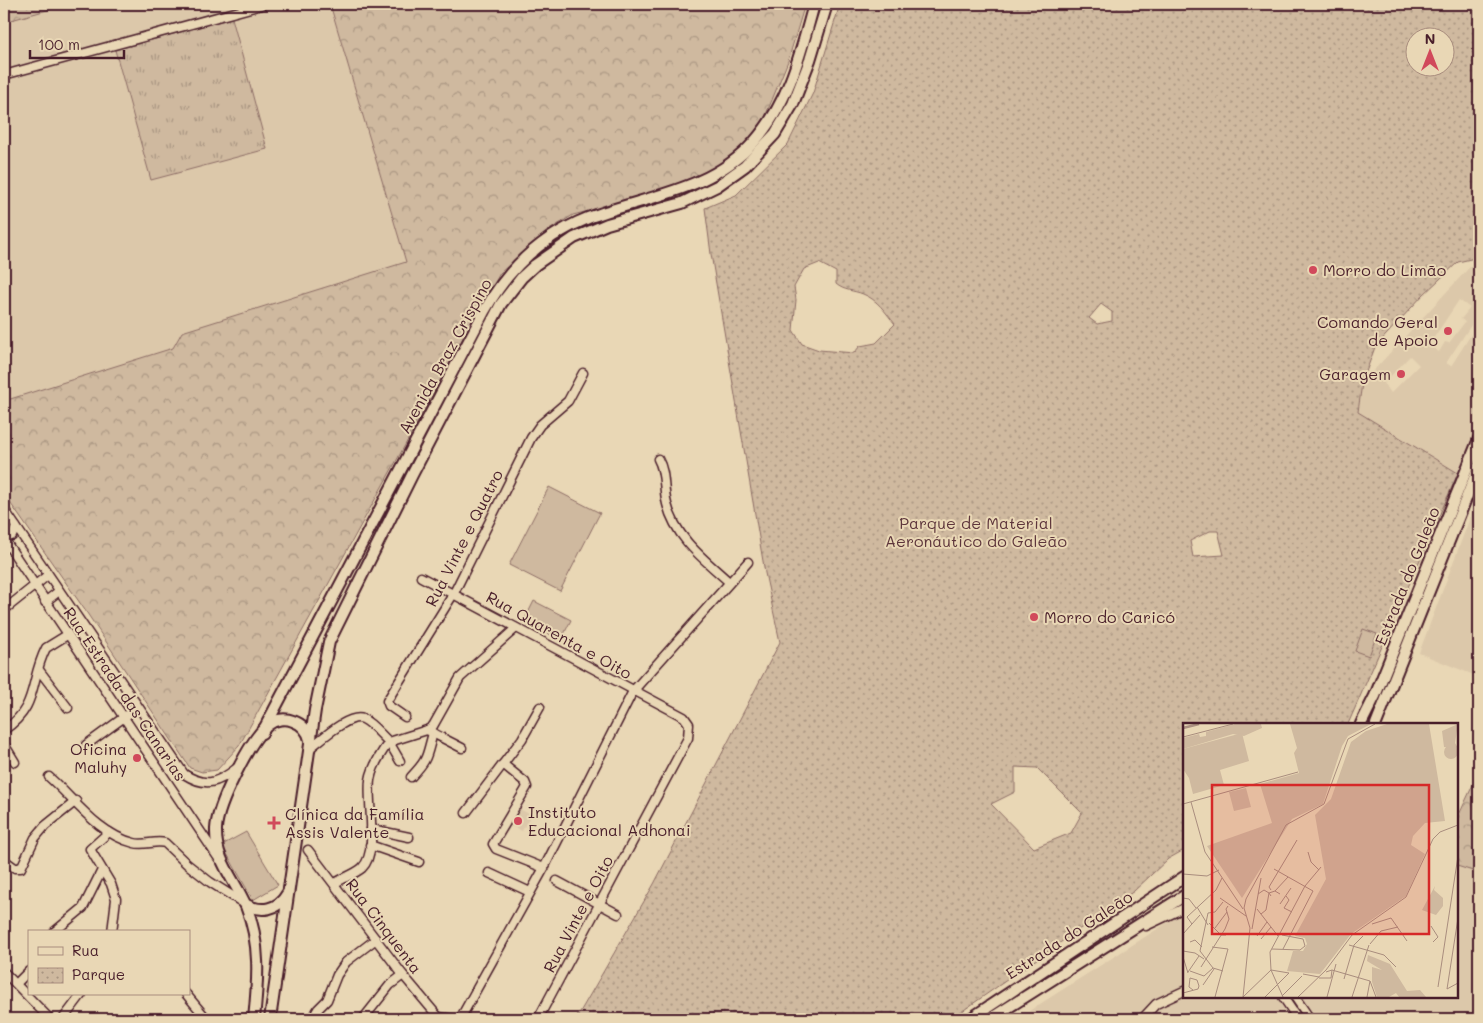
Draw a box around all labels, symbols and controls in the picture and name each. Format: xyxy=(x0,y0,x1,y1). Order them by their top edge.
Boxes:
scale bar xyxy=(30,28,124,60)
north arrow xyxy=(1406,28,1456,78)
text: N xyxy=(1425,29,1435,48)
text: 100 m xyxy=(38,34,80,54)
place label: Morro do Limão xyxy=(1323,259,1446,280)
marker: Morro do Limão xyxy=(1307,264,1319,276)
street label: Avenida Braz Crispino xyxy=(393,275,496,437)
place label: Comando Geral de Apoio xyxy=(1317,311,1438,350)
marker: Comando Geral de Apoio xyxy=(1442,325,1454,337)
place label: Garagem xyxy=(1319,363,1391,384)
marker: Garagem xyxy=(1395,368,1407,380)
street label: Rua Vinte e Quatro xyxy=(420,466,507,610)
street label: Estrada do Galeão xyxy=(1369,504,1444,648)
park label: Parque de Material Aeronáutico do Galeão xyxy=(885,512,1067,551)
street label: Rua Quarenta e Oito xyxy=(483,586,636,683)
street label: Rua Estrada das Canarias xyxy=(59,603,191,785)
place label: Morro do Caricó xyxy=(1044,606,1175,627)
marker: Morro do Caricó xyxy=(1028,611,1040,623)
inset map xyxy=(1183,723,1458,998)
place label: Oficina Maluhy xyxy=(70,738,127,777)
marker: Oficina Maluhy xyxy=(131,752,143,764)
place label: Instituto Educacional Adhonai xyxy=(528,801,691,840)
place label: Clínica da Família Assis Valente xyxy=(285,803,425,842)
marker: Instituto Educacional Adhonai xyxy=(512,815,524,827)
marker: Clínica da Família Assis Valente xyxy=(267,816,281,830)
street label: Rua Vinte e Oito xyxy=(538,852,617,976)
street label: Rua Cinquenta xyxy=(342,874,427,978)
street label: Estrada do Galeão xyxy=(1001,886,1136,983)
legend xyxy=(28,930,190,996)
text: Rua xyxy=(72,940,99,960)
text: Parque xyxy=(72,964,125,984)

